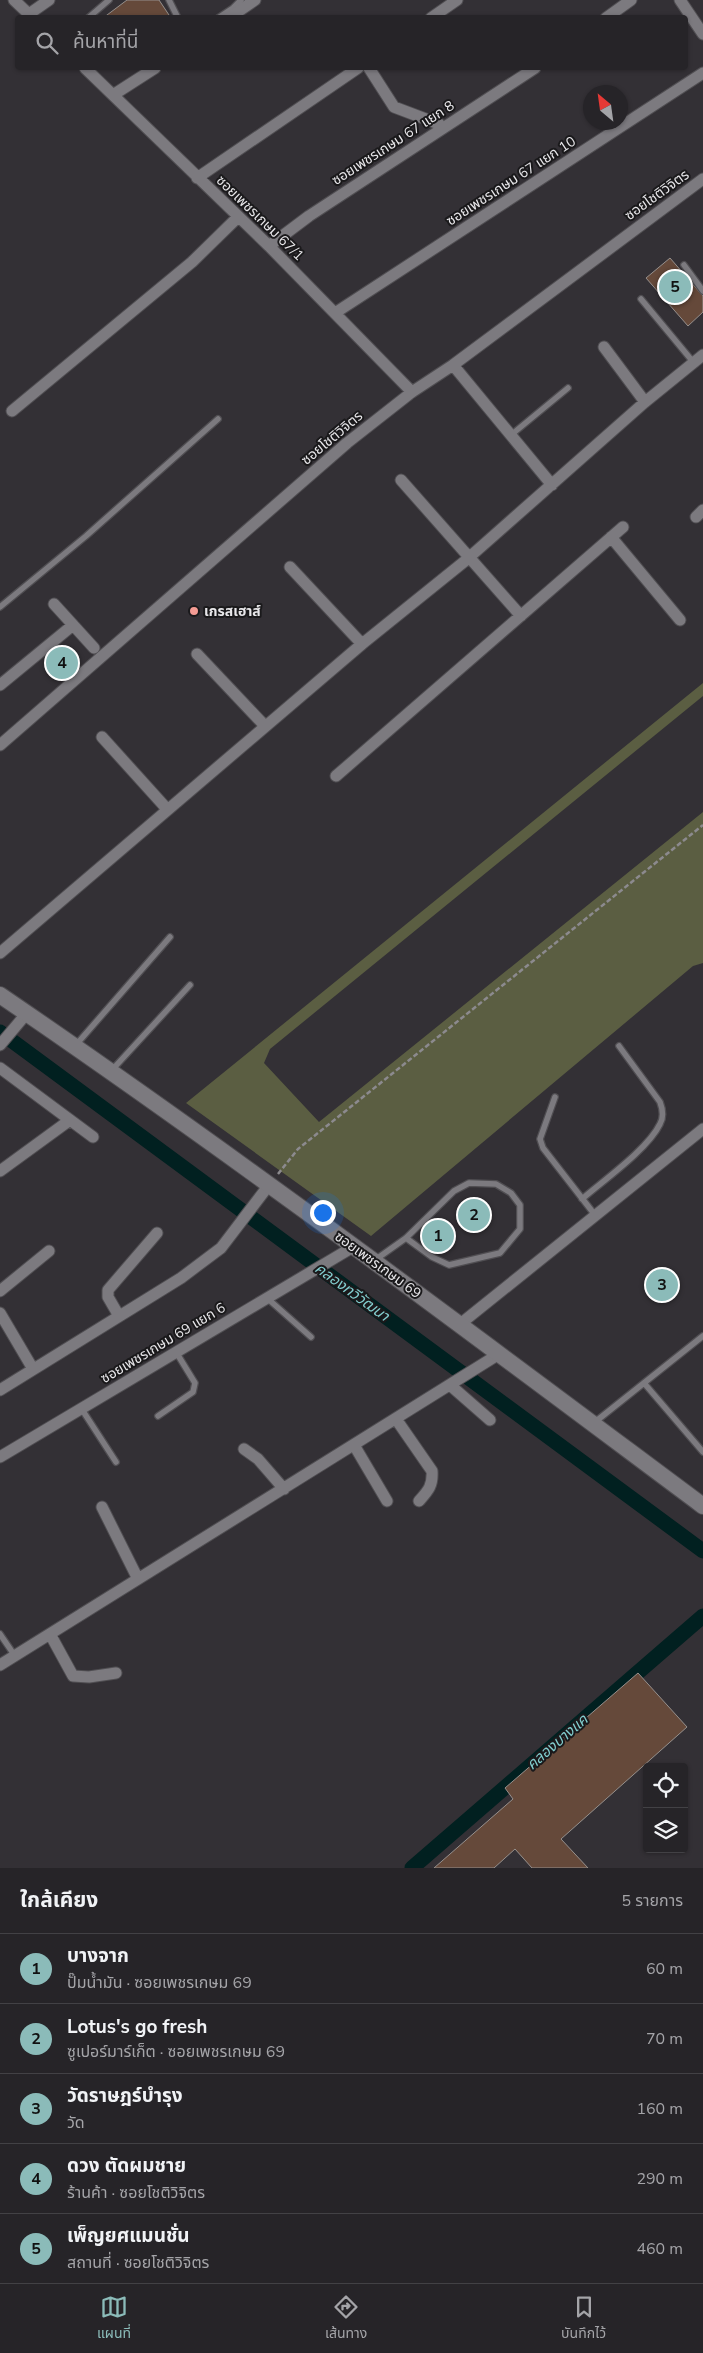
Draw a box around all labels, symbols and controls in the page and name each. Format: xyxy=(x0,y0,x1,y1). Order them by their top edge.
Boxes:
search box xyxy=(15,15,688,70)
icon: search xyxy=(33,29,61,57)
text: ค้นหาที่นี่ xyxy=(73,29,138,55)
north arrow xyxy=(583,85,628,130)
street label: ซอยเพชรเกษม 67 แยก 8 xyxy=(328,96,458,190)
street label: ซอยเพชรเกษม 67 แยก 10 xyxy=(443,132,579,230)
street label: ซอยโชติวิจิตร xyxy=(621,165,693,225)
street label: ซอยเพชรเกษม 67/1 xyxy=(212,171,308,265)
pin: 5 xyxy=(659,268,691,306)
street label: ซอยโชติวิจิตร xyxy=(297,407,367,469)
place label: เกรสเฮาส์ xyxy=(204,602,261,621)
marker: เกรสเฮาส์ xyxy=(188,605,200,617)
pin: 4 xyxy=(46,644,78,682)
pin: 2 xyxy=(458,1196,490,1234)
your location xyxy=(310,1200,336,1226)
pin: 1 xyxy=(422,1217,454,1255)
street label: ซอยเพชรเกษม 69 xyxy=(331,1227,425,1303)
water label: คลองทวีวัฒนา xyxy=(311,1258,394,1326)
pin: 3 xyxy=(646,1266,678,1304)
street label: ซอยเพชรเกษม 69 แยก 6 xyxy=(97,1298,229,1388)
water label: คลองบางแค xyxy=(522,1709,593,1774)
map controls xyxy=(643,1763,688,1853)
button: locate xyxy=(643,1763,688,1808)
button: layers xyxy=(643,1808,688,1853)
text: ใกล้เคียง xyxy=(20,1886,98,1914)
text: 5 รายการ xyxy=(622,1890,683,1912)
text: บางจาก xyxy=(67,1943,129,1969)
text: 1 xyxy=(31,1958,41,1980)
text: 60 m xyxy=(646,1958,683,1980)
text: ปั๊มน้ำมัน · ซอยเพชรเกษม 69 xyxy=(67,1972,252,1994)
text: Lotus's go fresh xyxy=(67,2014,207,2040)
text: 2 xyxy=(31,2028,41,2050)
text: 70 m xyxy=(646,2028,683,2050)
text: ซูเปอร์มาร์เก็ต · ซอยเพชรเกษม 69 xyxy=(67,2041,285,2063)
text: วัดราษฎร์บำรุง xyxy=(67,2083,183,2109)
text: 3 xyxy=(31,2098,41,2120)
text: 160 m xyxy=(636,2098,683,2120)
text: วัด xyxy=(67,2112,85,2134)
text: ดวง ตัดผมชาย xyxy=(67,2153,186,2179)
text: 4 xyxy=(31,2168,41,2190)
text: 290 m xyxy=(636,2168,683,2190)
text: ร้านค้า · ซอยโชติวิจิตร xyxy=(67,2182,205,2204)
text: เพ็ญยศแมนชั่น xyxy=(67,2223,190,2249)
text: 5 xyxy=(31,2238,41,2260)
text: 460 m xyxy=(636,2238,683,2260)
text: สถานที่ · ซอยโชติวิจิตร xyxy=(67,2252,209,2274)
tab: แผนที่ xyxy=(97,2293,131,2344)
tab: เส้นทาง xyxy=(325,2293,367,2344)
tab: บันทึกไว้ xyxy=(561,2293,606,2344)

